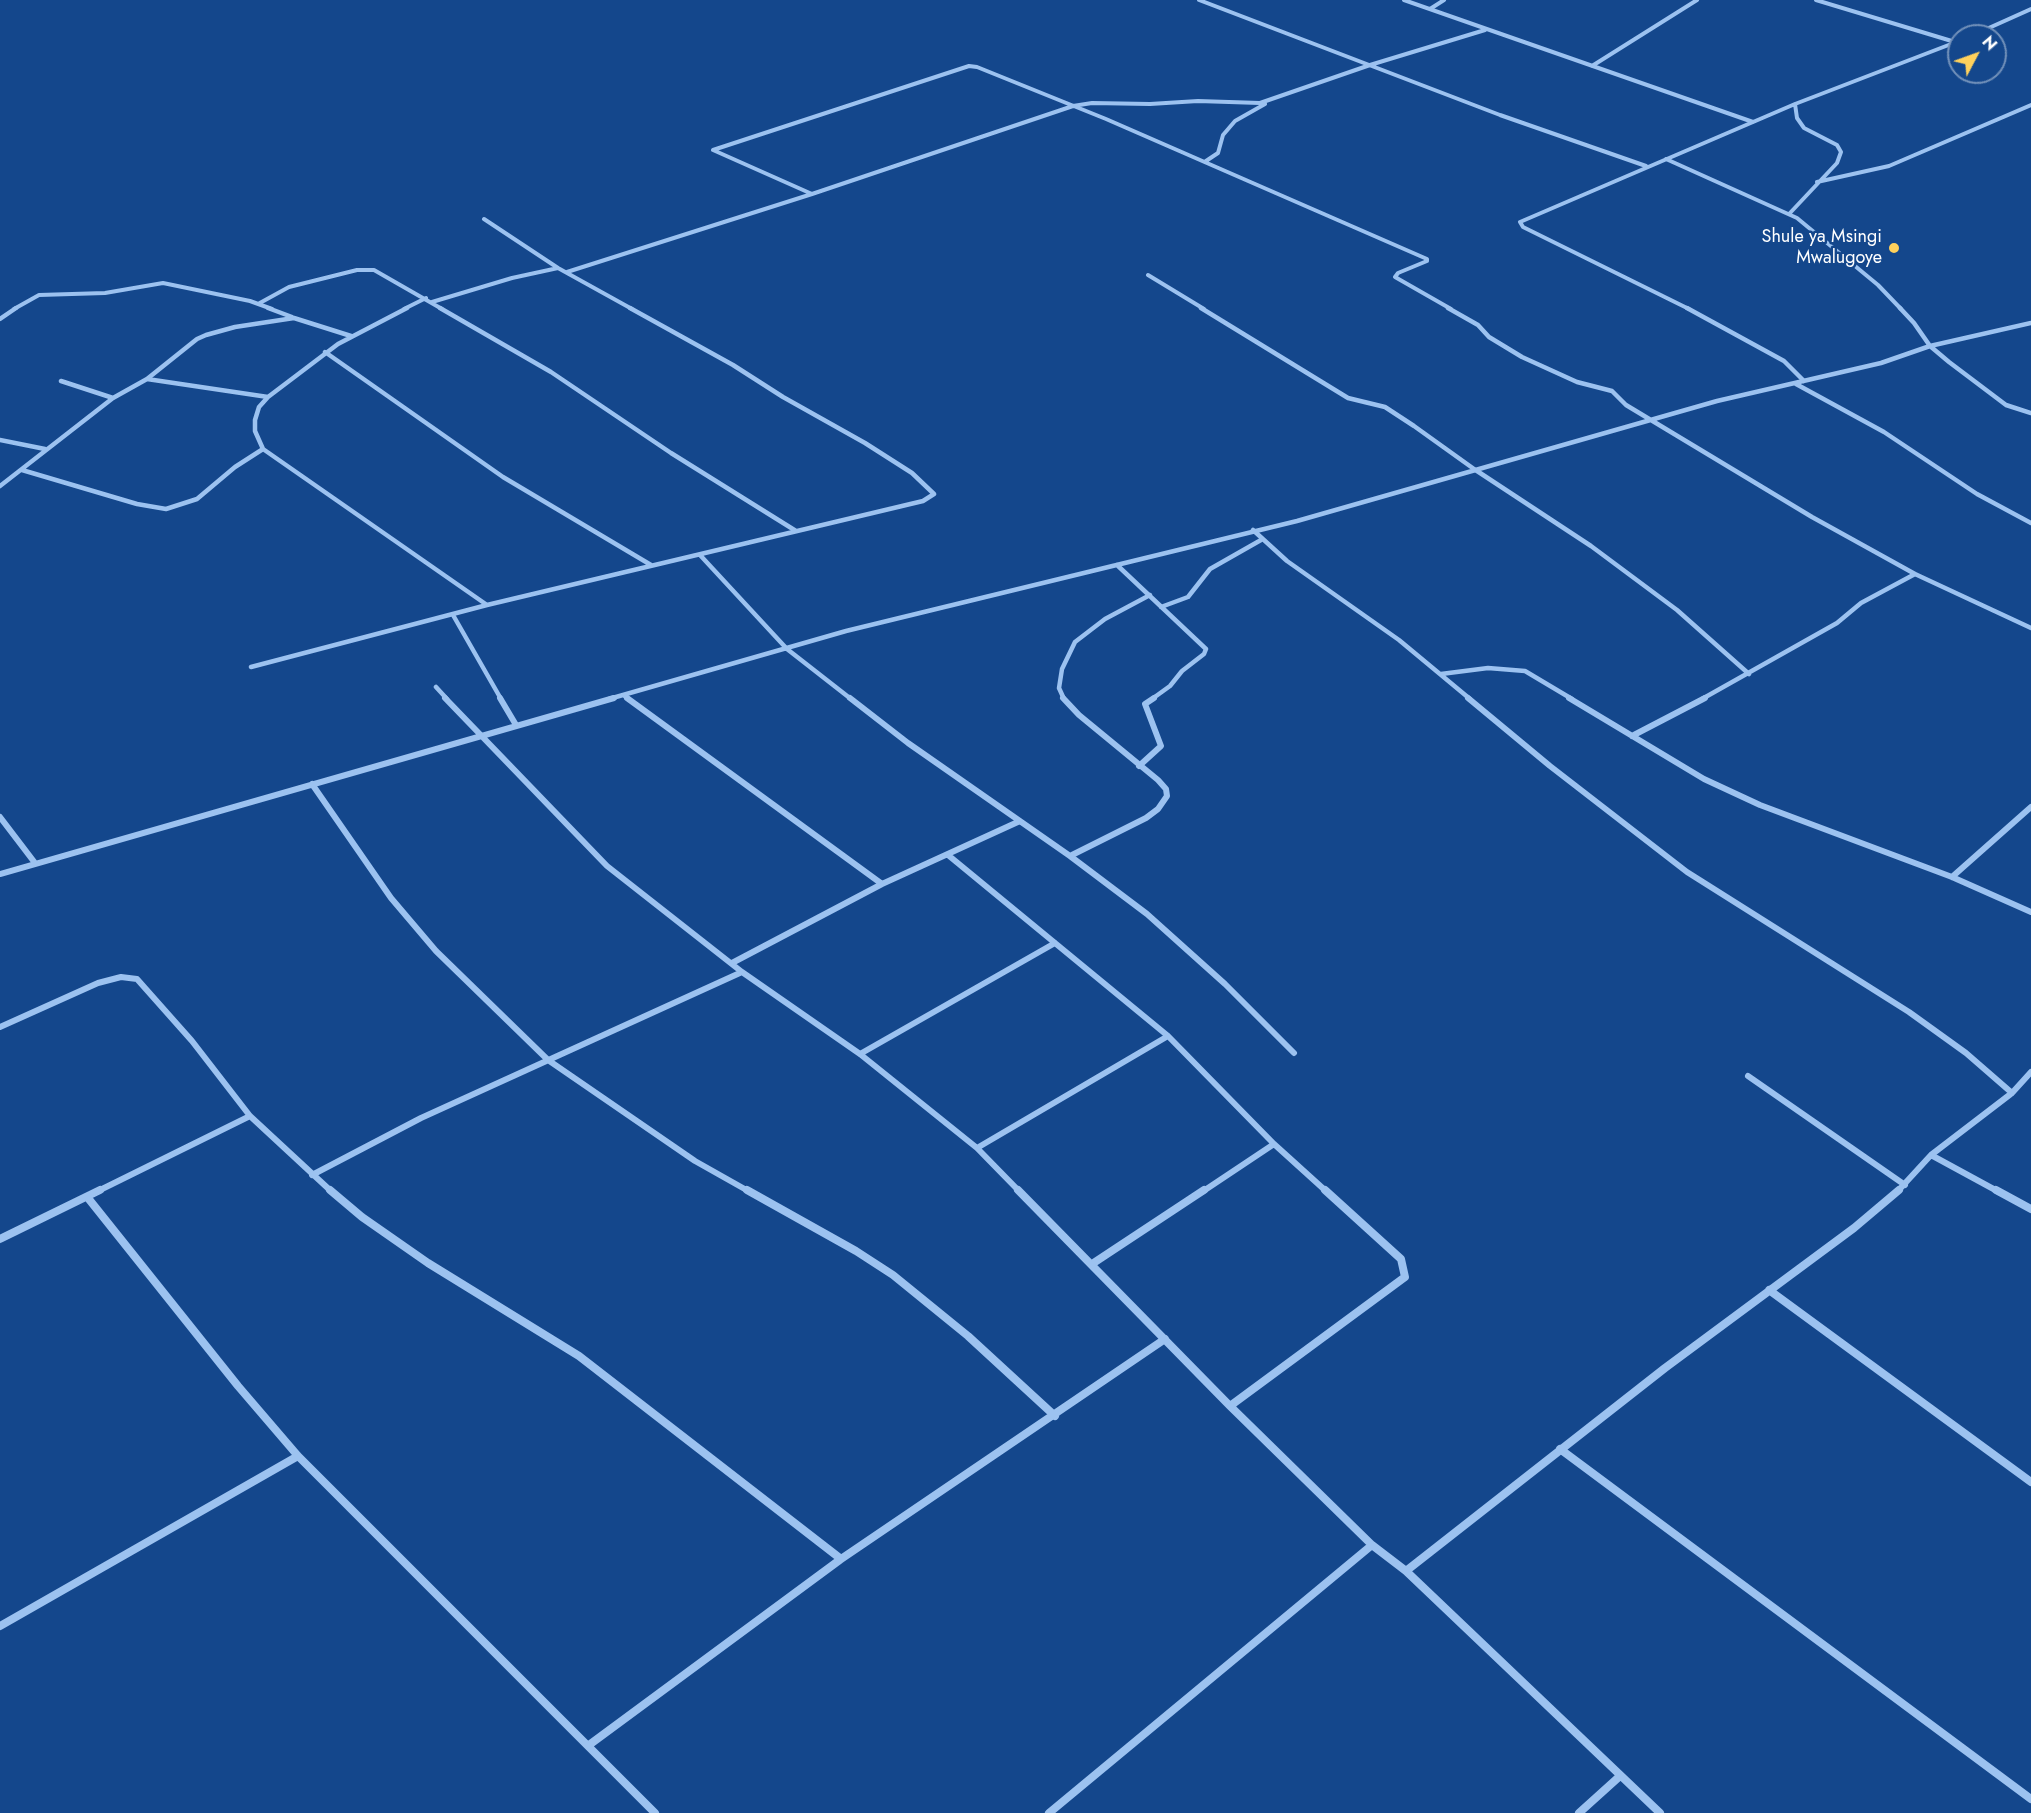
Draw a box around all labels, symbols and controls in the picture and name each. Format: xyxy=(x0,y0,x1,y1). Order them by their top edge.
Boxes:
north arrow xyxy=(1947,24,2007,84)
text: N xyxy=(1977,31,2002,56)
place label: Shule ya Msingi Mwalugoye xyxy=(1762,227,1882,270)
marker: Shule ya Msingi Mwalugoye xyxy=(1887,241,1901,255)

